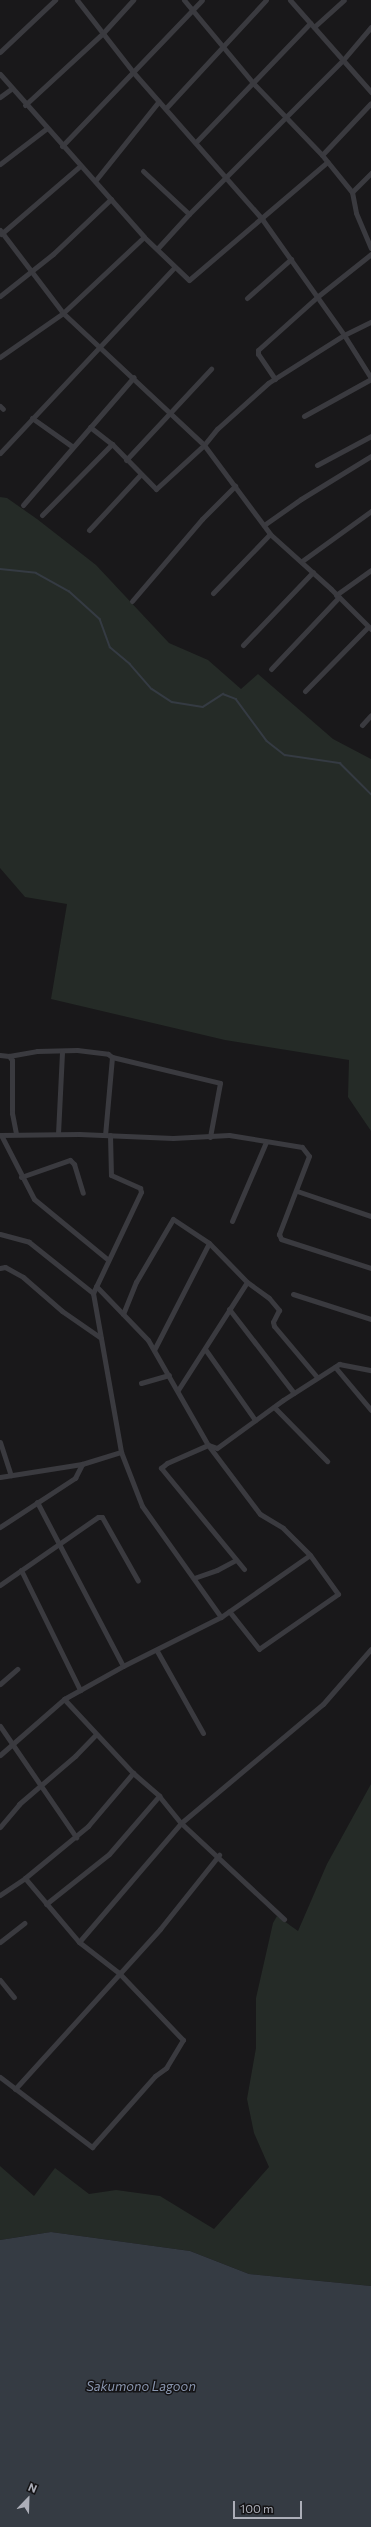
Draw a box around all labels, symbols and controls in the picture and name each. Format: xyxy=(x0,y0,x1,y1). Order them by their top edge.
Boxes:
water label: Sakumono Lagoon xyxy=(86,2378,196,2394)
north arrow xyxy=(8,2479,48,2519)
text: N xyxy=(27,2480,39,2495)
scale bar xyxy=(235,2493,304,2519)
text: 100 m xyxy=(240,2501,274,2515)

